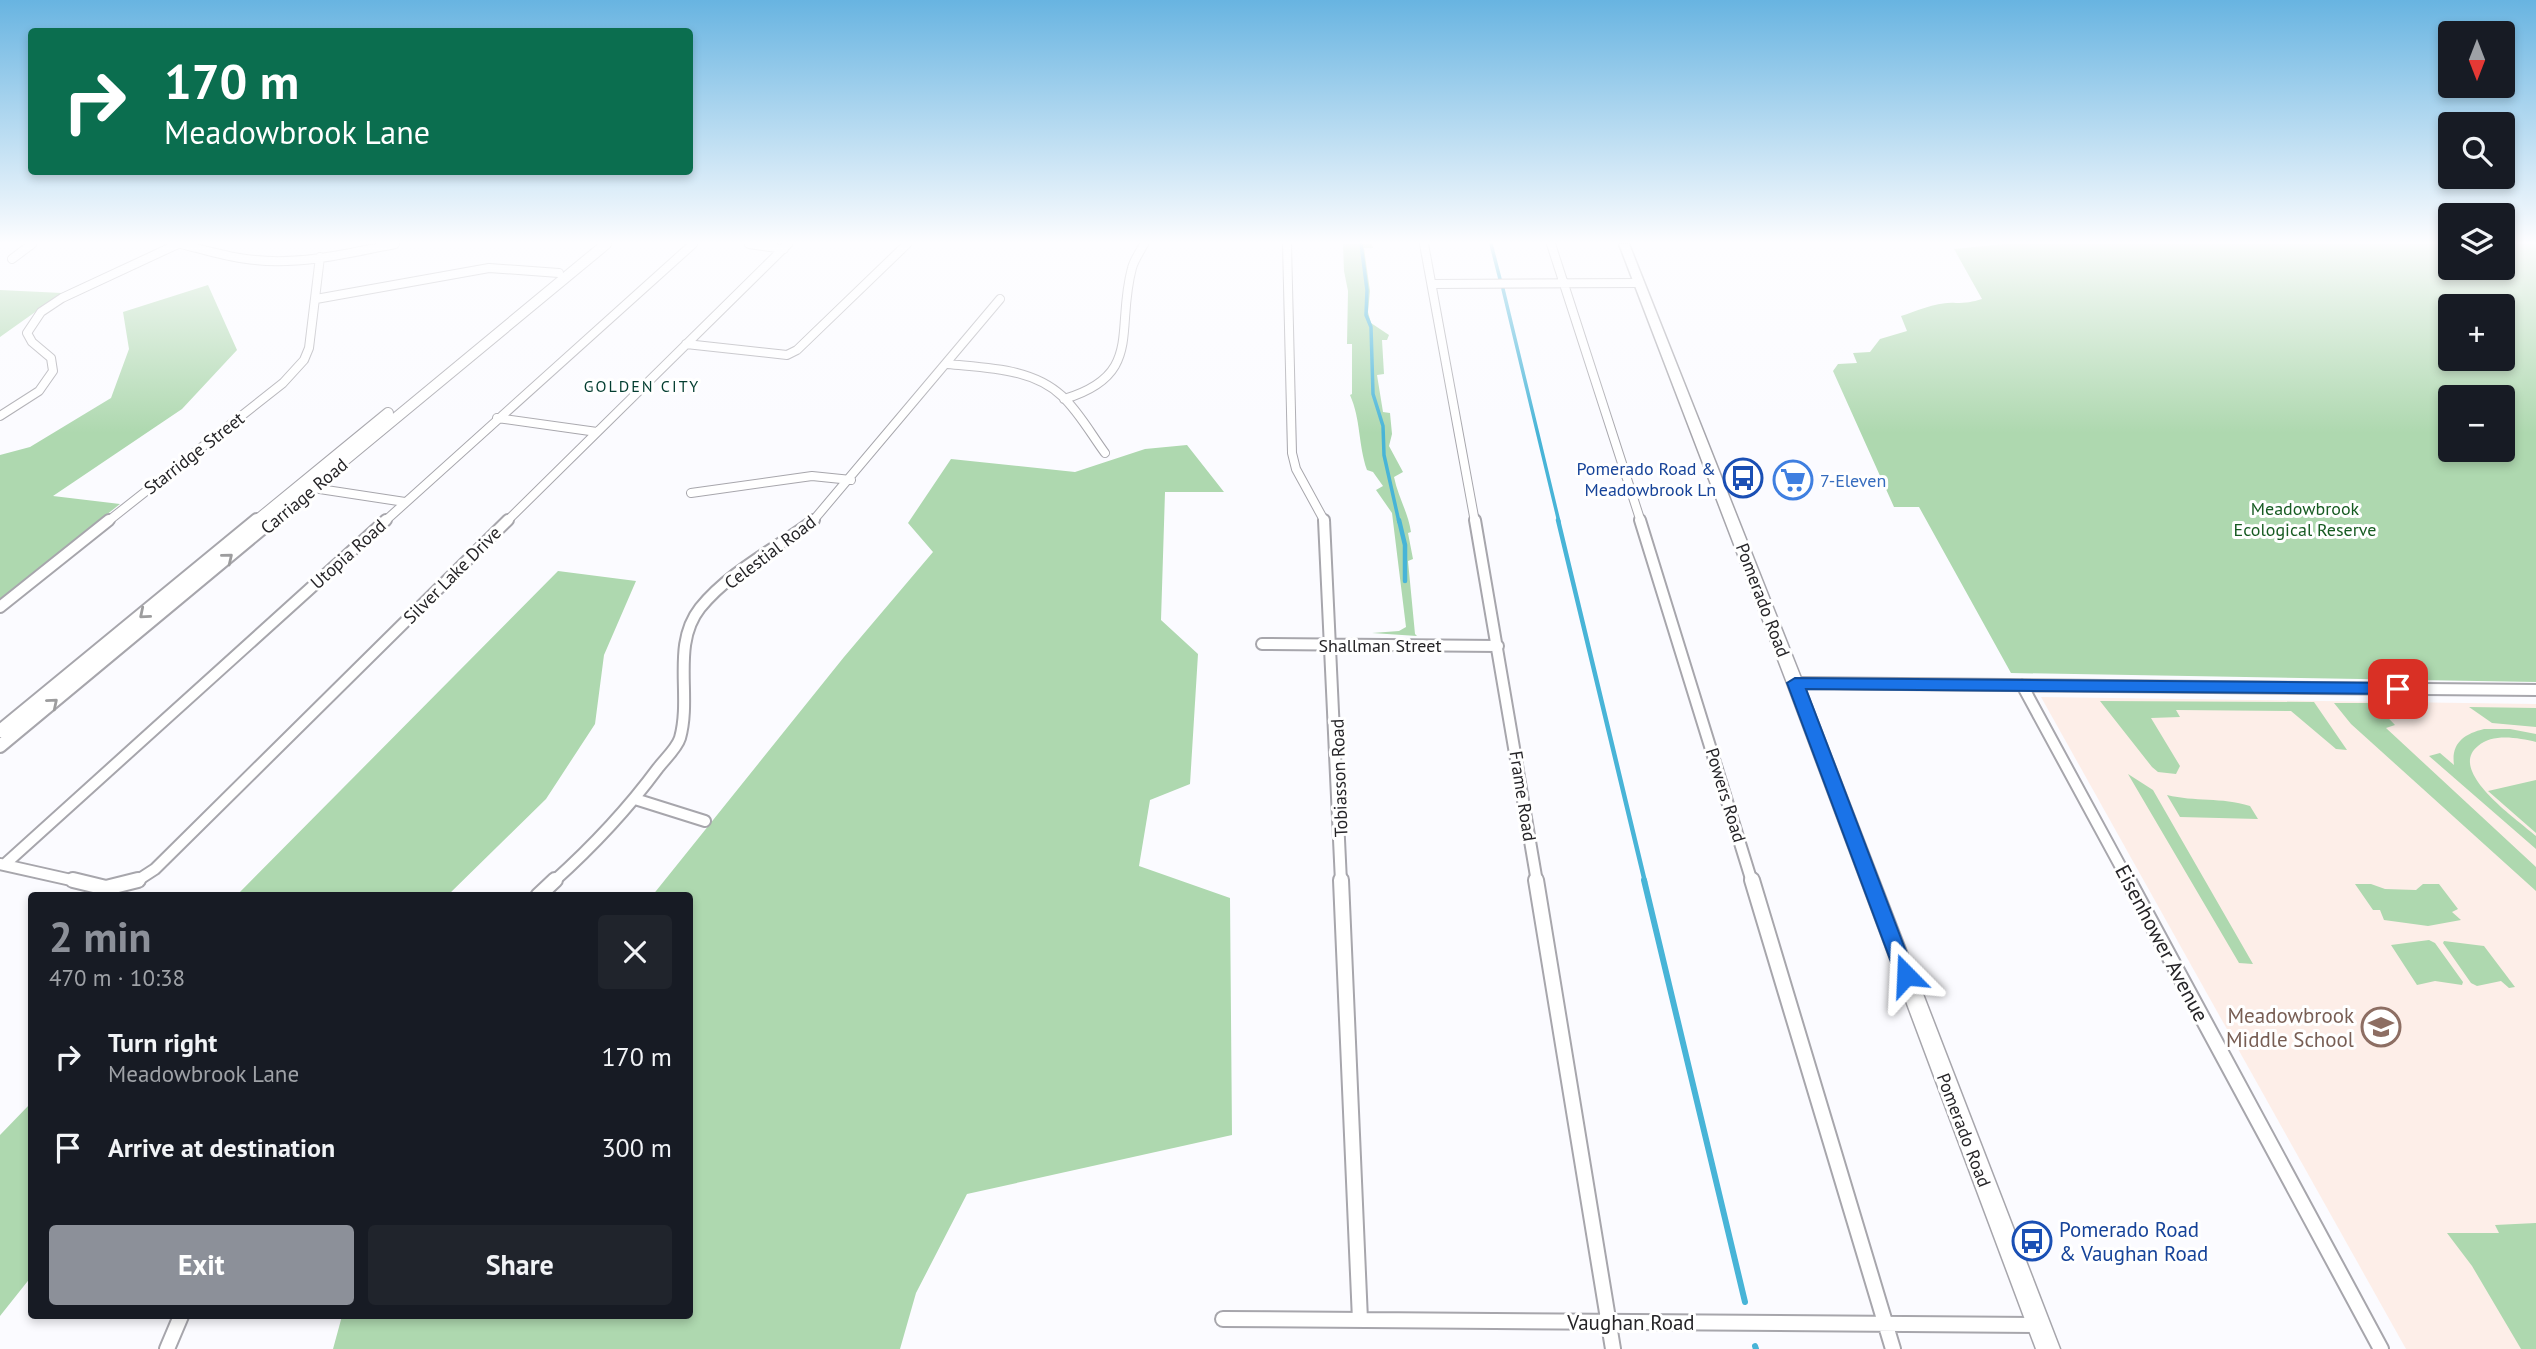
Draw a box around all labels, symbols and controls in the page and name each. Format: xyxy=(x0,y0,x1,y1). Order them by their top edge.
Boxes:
north arrow xyxy=(2438,21,2515,98)
map controls xyxy=(2438,21,2515,462)
text: 170 m xyxy=(164,49,299,113)
icon: right xyxy=(49,56,140,147)
text: Meadowbrook Lane xyxy=(164,111,430,153)
button: search xyxy=(2438,112,2515,189)
button: layers xyxy=(2438,203,2515,280)
button: + xyxy=(2438,294,2515,371)
district label: GOLDEN CITY xyxy=(584,376,700,396)
button: − xyxy=(2438,385,2515,462)
street label: Starridge Street xyxy=(139,407,249,499)
street label: Carriage Road xyxy=(256,453,352,539)
place label: Pomerado Road & Meadowbrook Ln xyxy=(1576,457,1716,501)
bus stop icon: Pomerado Road & Meadowbrook Ln xyxy=(1722,457,1764,499)
supermarket icon: 7-Eleven xyxy=(1772,459,1814,501)
place label: 7-Eleven xyxy=(1820,469,1886,492)
park label: Meadowbrook Ecological Reserve xyxy=(2234,497,2376,541)
street label: Celestial Road xyxy=(720,510,820,594)
street label: Utopia Road xyxy=(305,514,391,594)
street label: Silver Lake Drive xyxy=(398,521,506,629)
street label: Pomerado Road xyxy=(1731,540,1795,660)
one-way arrow xyxy=(221,554,233,567)
one-way arrow xyxy=(139,605,151,618)
street label: Shallman Street xyxy=(1318,634,1442,657)
pin xyxy=(2368,659,2428,719)
icon: arrive xyxy=(2379,670,2417,708)
one-way arrow xyxy=(44,699,57,711)
street label: Tobiasson Road xyxy=(1325,718,1353,838)
street label: Powers Road xyxy=(1701,745,1751,845)
street label: Frame Road xyxy=(1505,749,1541,843)
street label: Eisenhower Avenue xyxy=(2109,860,2215,1026)
text: 2 min xyxy=(49,909,151,964)
button: close xyxy=(598,915,672,989)
position arrow xyxy=(1869,938,1943,1012)
text: 470 m · 10:38 xyxy=(49,963,185,992)
place label: Meadowbrook Middle School xyxy=(2226,1002,2354,1053)
school or university icon: Meadowbrook Middle School xyxy=(2360,1006,2402,1048)
text: Turn right xyxy=(108,1026,217,1059)
icon: right xyxy=(49,1038,87,1076)
text: 170 m xyxy=(601,1040,672,1073)
text: Meadowbrook Lane xyxy=(108,1059,299,1088)
street label: Pomerado Road xyxy=(1932,1070,1996,1190)
icon: arrive xyxy=(49,1129,87,1167)
text: Arrive at destination xyxy=(108,1131,335,1164)
text: 300 m xyxy=(601,1131,672,1164)
place label: Pomerado Road & Vaughan Road xyxy=(2059,1216,2208,1267)
bus stop icon: Pomerado Road & Vaughan Road xyxy=(2011,1220,2053,1262)
button: Exit xyxy=(49,1225,354,1305)
button: Share xyxy=(368,1225,672,1305)
street label: Vaughan Road xyxy=(1566,1309,1695,1336)

